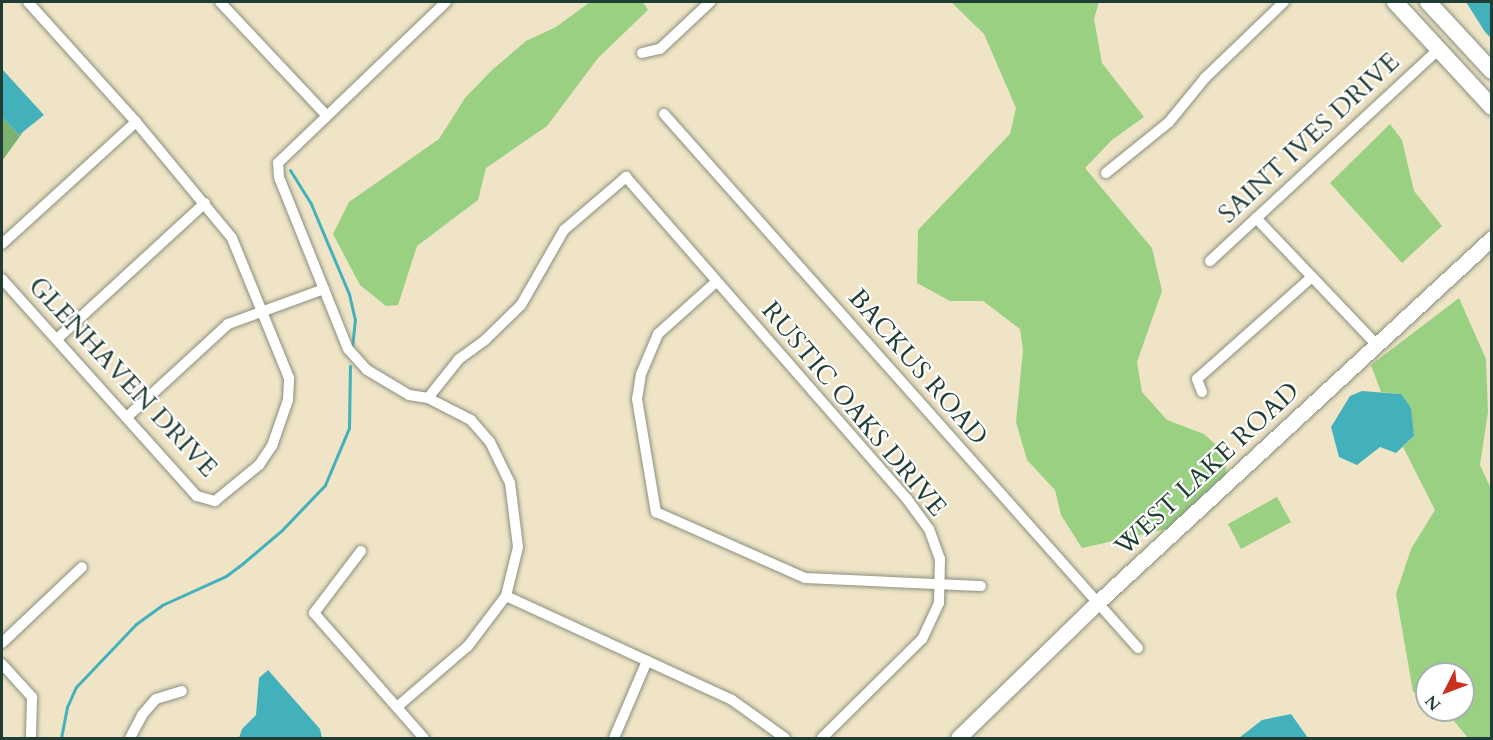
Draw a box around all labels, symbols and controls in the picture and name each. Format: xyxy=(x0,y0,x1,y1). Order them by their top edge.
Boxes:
street label: SAINT IVES DRIVE xyxy=(1212,46,1406,230)
street label: GLENHAVEN DRIVE xyxy=(22,270,224,484)
street label: BACKUS ROAD xyxy=(842,283,994,451)
street label: RUSTIC OAKS DRIVE xyxy=(755,295,953,523)
street label: WEST LAKE ROAD xyxy=(1108,376,1306,562)
north arrow xyxy=(1415,662,1475,722)
text: N xyxy=(1420,690,1446,715)

